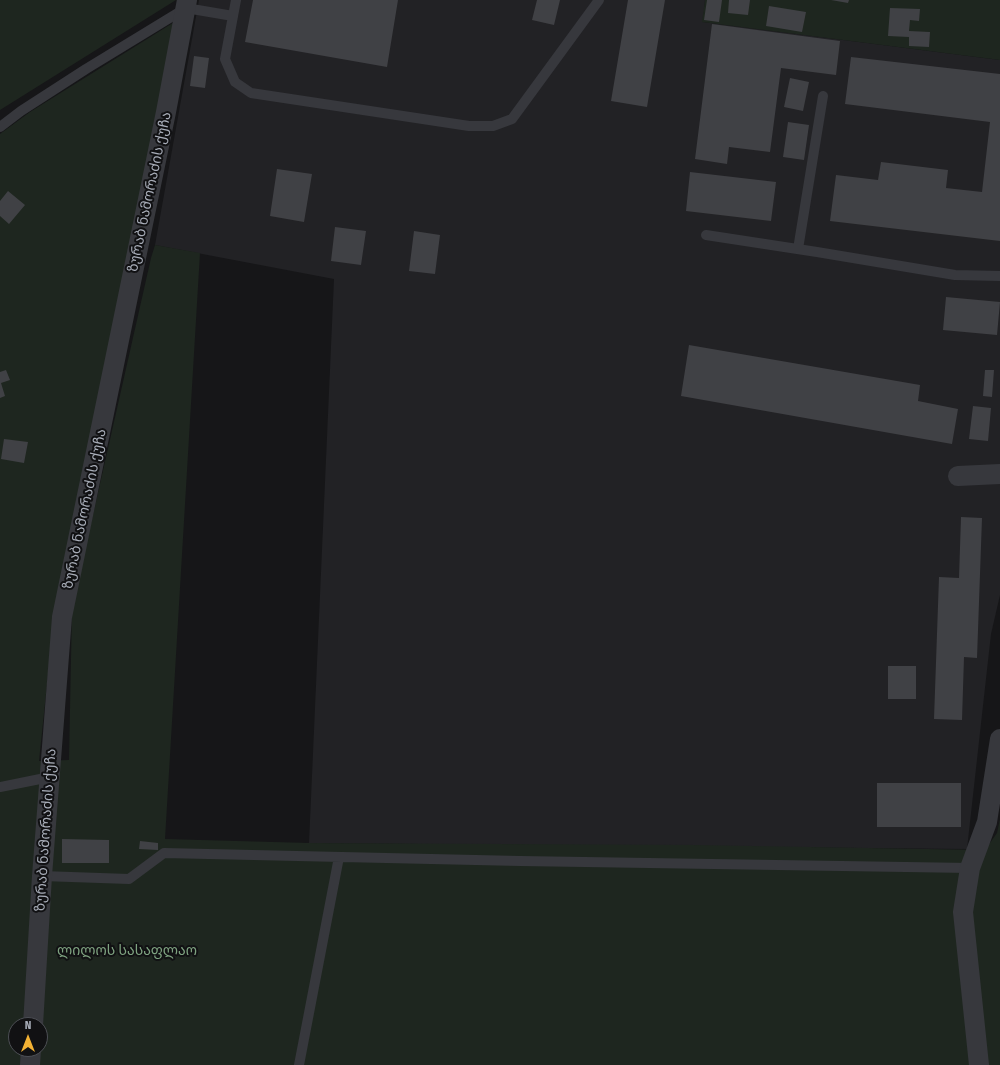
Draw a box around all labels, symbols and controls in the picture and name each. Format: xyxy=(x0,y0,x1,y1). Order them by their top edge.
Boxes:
street label: ზურაბ ნამორაძის ქუჩა xyxy=(125,110,175,274)
street label: ზურაბ ნამორაძის ქუჩა xyxy=(60,427,110,591)
street label: ზურაბ ნამორაძის ქუჩა xyxy=(32,748,60,912)
park label: ლილოს სასაფლაო xyxy=(57,943,197,959)
north arrow xyxy=(8,1017,48,1057)
text: N xyxy=(25,1019,31,1032)

